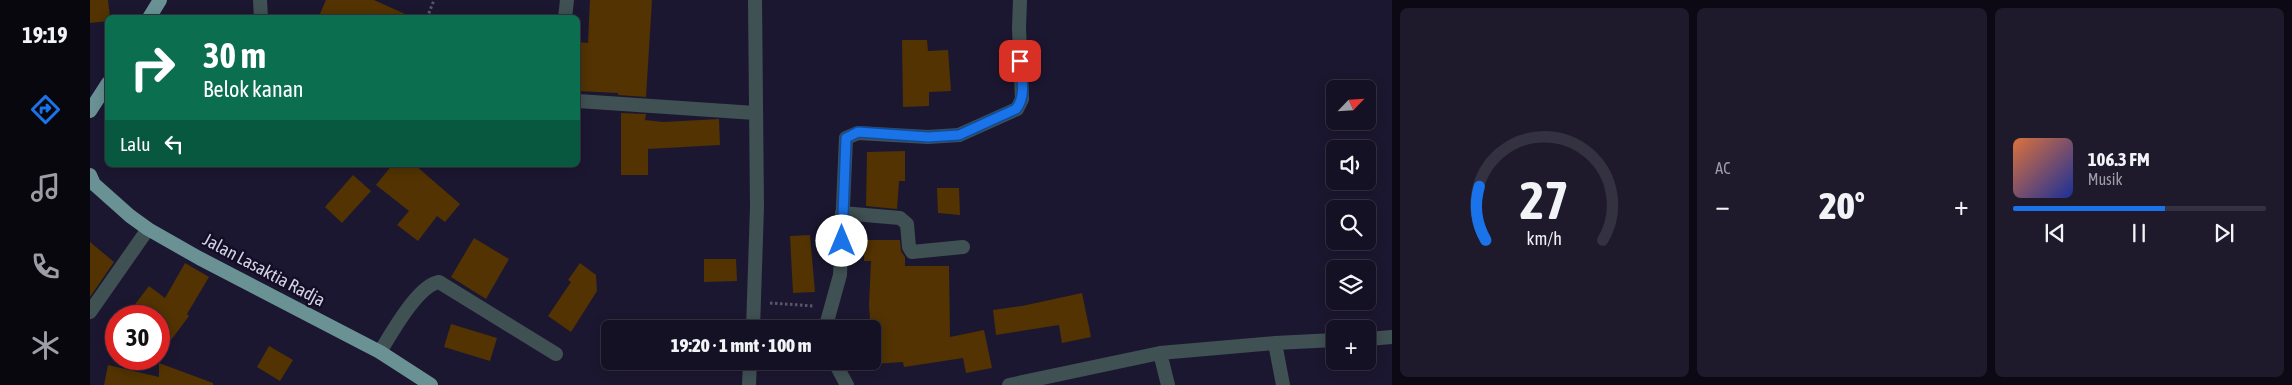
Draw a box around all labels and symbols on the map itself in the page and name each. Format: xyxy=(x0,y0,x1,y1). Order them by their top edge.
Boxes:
pin xyxy=(999,40,1041,82)
north arrow xyxy=(1326,80,1376,130)
position arrow xyxy=(815,214,867,266)
street label: Jalan Lasaktia Radja xyxy=(200,229,329,311)
speed limit sign: 30 xyxy=(105,305,170,370)

